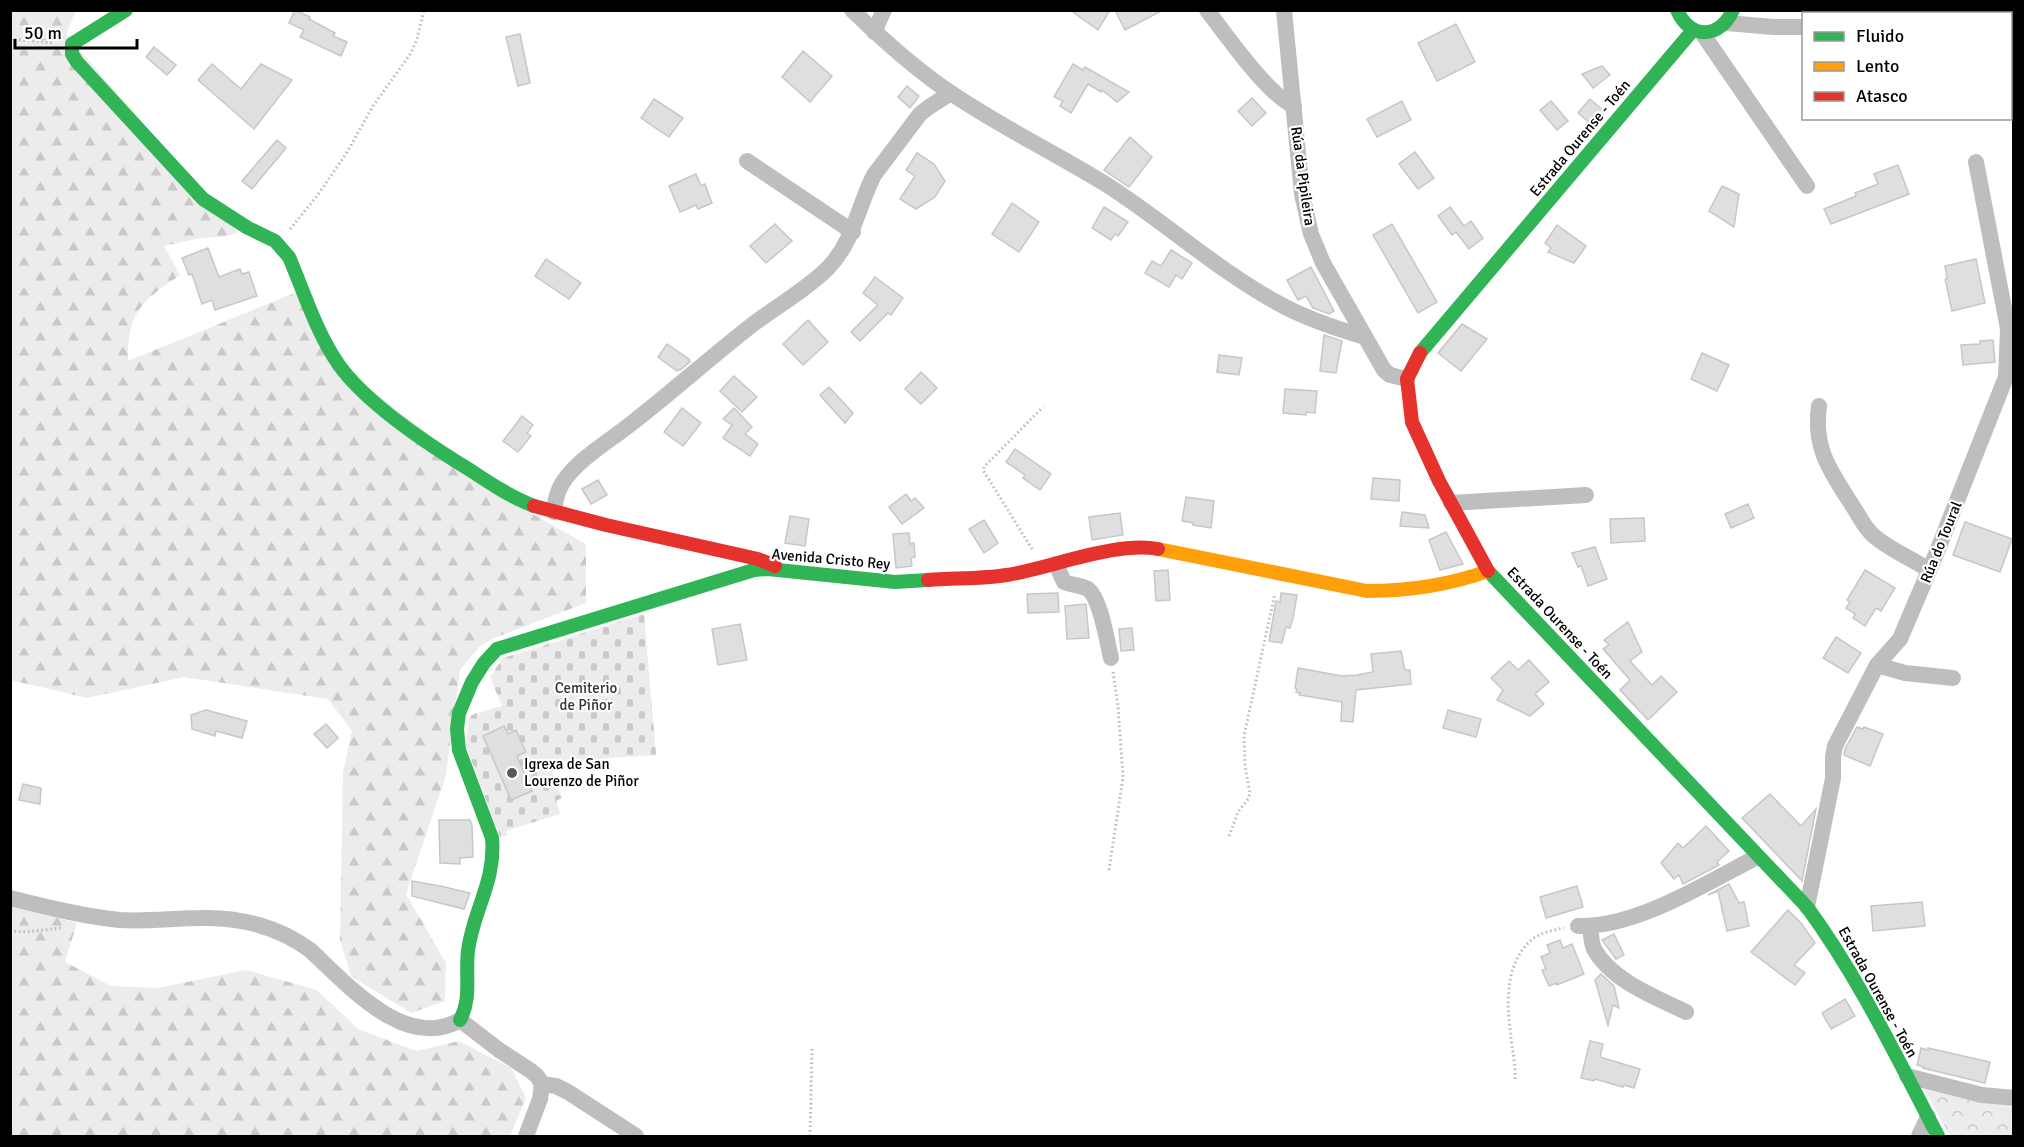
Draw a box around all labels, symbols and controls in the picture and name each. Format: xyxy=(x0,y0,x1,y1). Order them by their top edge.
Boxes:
scale bar xyxy=(15,12,136,50)
legend xyxy=(1802,12,2012,120)
text: 50 m xyxy=(24,22,62,44)
text: Fluido xyxy=(1856,25,1904,47)
text: Lento xyxy=(1856,55,1899,77)
street label: Estrada Ourense - Toén xyxy=(1526,76,1634,200)
text: Atasco xyxy=(1856,85,1908,107)
street label: Rúa da Pipileira xyxy=(1287,125,1319,227)
street label: Rúa do Toural xyxy=(1916,499,1966,585)
street label: Avenida Cristo Rey xyxy=(771,545,891,573)
street label: Estrada Ourense - Toén xyxy=(1503,563,1617,683)
park label: Cemiterio de Piñor xyxy=(555,679,618,714)
place label: Igrexa de San Lourenzo de Piñor xyxy=(524,755,639,790)
marker: Igrexa de San Lourenzo de Piñor xyxy=(505,766,519,780)
street label: Estrada Ourense - Toén xyxy=(1835,924,1921,1060)

